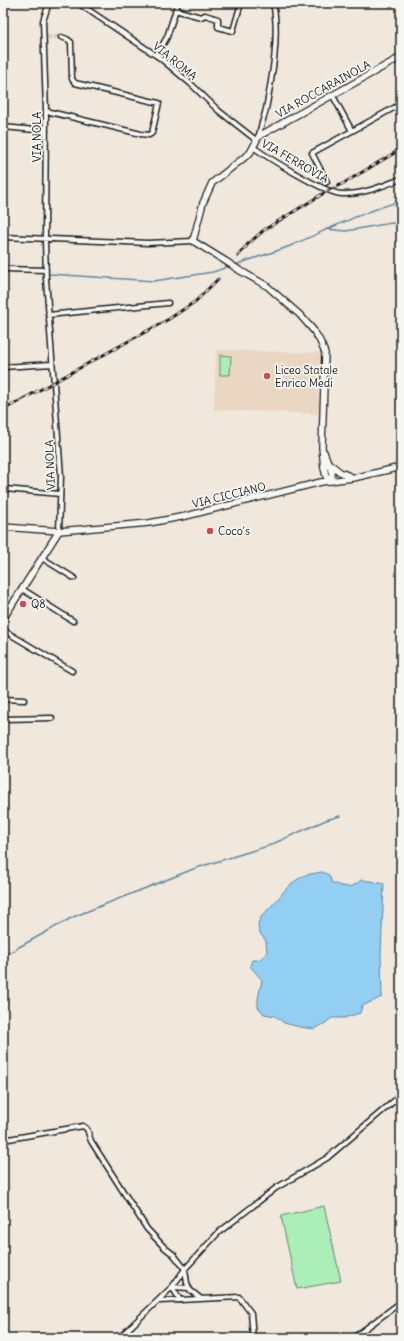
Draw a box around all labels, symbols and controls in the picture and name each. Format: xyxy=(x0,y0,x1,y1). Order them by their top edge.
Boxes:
street label: VIA ROMA xyxy=(150,39,200,83)
street label: VIA ROCCARAINOLA xyxy=(273,57,373,121)
street label: VIA NOLA xyxy=(30,112,44,162)
street label: VIA FERROVIA xyxy=(259,136,331,186)
place label: Liceo Statale Enrico Medi xyxy=(275,363,338,390)
marker: Liceo Statale Enrico Medi xyxy=(262,371,272,381)
street label: VIA NOLA xyxy=(42,440,58,490)
street label: VIA CICCIANO xyxy=(191,479,267,511)
place label: Coco's xyxy=(218,524,250,538)
marker: Coco's xyxy=(205,526,215,536)
place label: Q8 xyxy=(31,597,46,611)
marker: Q8 xyxy=(18,599,28,609)

